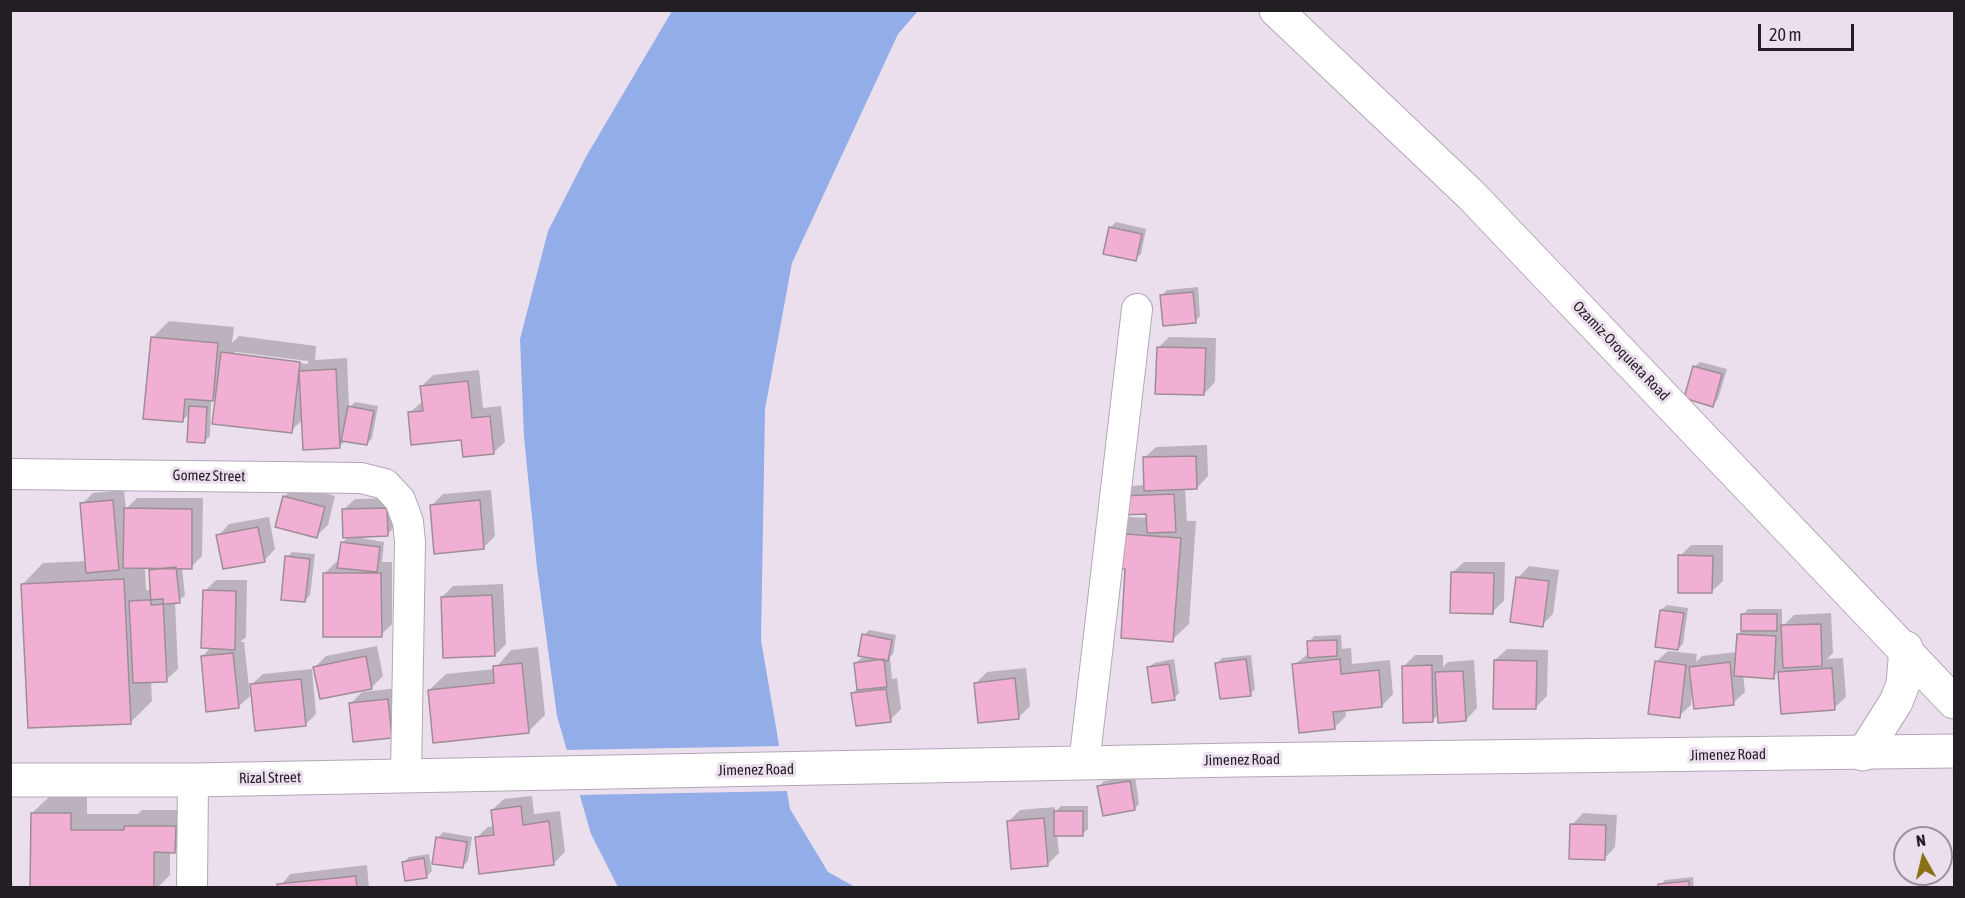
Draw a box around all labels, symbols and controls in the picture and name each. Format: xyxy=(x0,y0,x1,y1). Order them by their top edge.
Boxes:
scale bar xyxy=(1761,12,1857,50)
text: 20 m xyxy=(1769,24,1801,45)
street label: Ozamiz-Oroquieta Road xyxy=(1569,297,1673,405)
street label: Gomez Street xyxy=(172,466,246,486)
street label: Jimenez Road xyxy=(1690,745,1766,765)
street label: Jimenez Road xyxy=(1204,750,1280,770)
street label: Jimenez Road xyxy=(718,760,794,780)
street label: Rizal Street xyxy=(239,768,301,788)
north arrow xyxy=(1893,826,1953,886)
text: N xyxy=(1915,831,1927,850)

